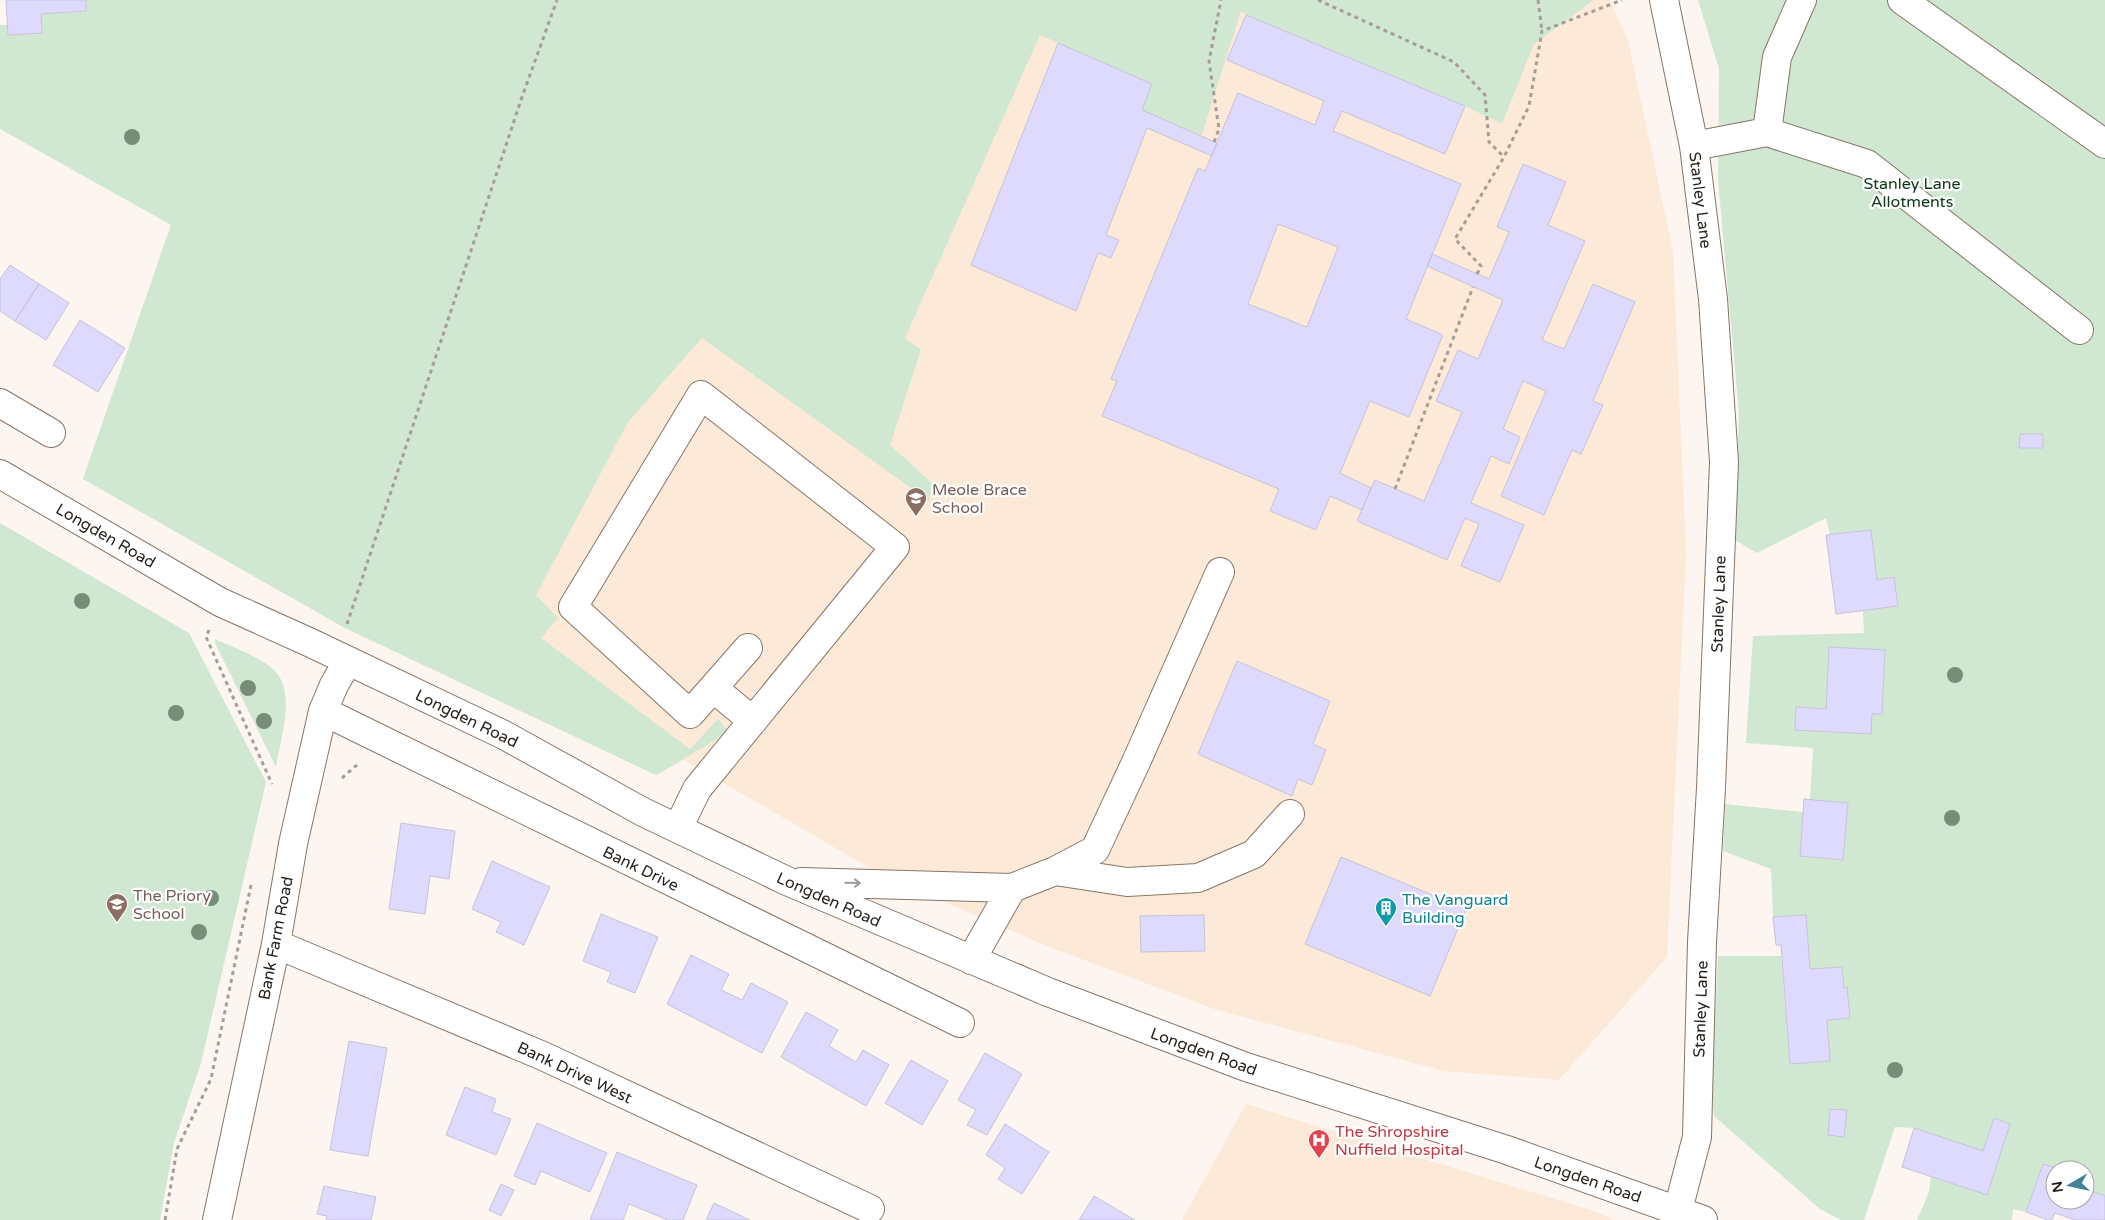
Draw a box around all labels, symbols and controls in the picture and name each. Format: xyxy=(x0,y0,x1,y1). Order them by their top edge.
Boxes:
street label: Stanley Lane xyxy=(1684,151,1716,250)
park label: Stanley Lane Allotments xyxy=(1863,174,1961,212)
place label: Meole Brace School xyxy=(932,480,1027,518)
school or university icon: Meole Brace School xyxy=(904,486,928,517)
street label: Longden Road xyxy=(52,499,159,573)
street label: Stanley Lane xyxy=(1707,555,1731,653)
street label: Longden Road xyxy=(412,685,521,752)
street label: Bank Drive xyxy=(599,842,682,896)
street label: Longden Road xyxy=(773,868,884,932)
street label: Bank Farm Road xyxy=(254,875,298,1002)
one-way arrow xyxy=(844,878,860,888)
place label: The Priory School xyxy=(133,886,211,924)
place label: The Vanguard Building xyxy=(1402,890,1508,928)
school or university icon: The Priory School xyxy=(105,892,129,923)
building icon: The Vanguard Building xyxy=(1374,896,1398,927)
street label: Stanley Lane xyxy=(1689,960,1713,1058)
street label: Longden Road xyxy=(1148,1023,1260,1081)
street label: Bank Drive West xyxy=(514,1038,635,1108)
place label: The Shropshire Nuffield Hospital xyxy=(1335,1122,1464,1160)
hospital icon: The Shropshire Nuffield Hospital xyxy=(1307,1128,1331,1159)
street label: Longden Road xyxy=(1531,1152,1644,1208)
north arrow xyxy=(2045,1160,2095,1210)
text: N xyxy=(2048,1180,2067,1194)

